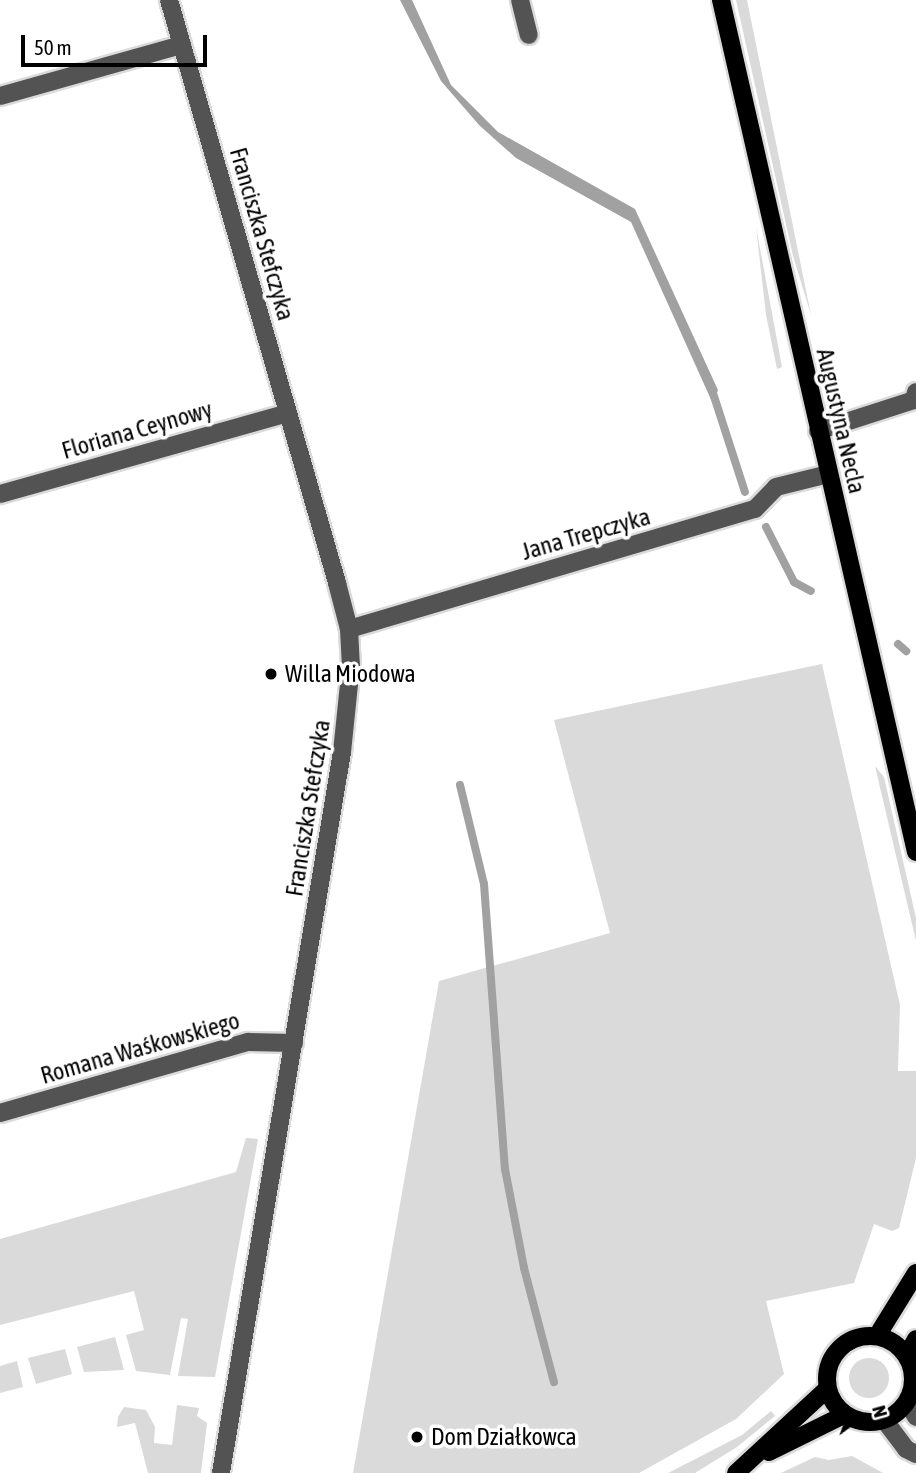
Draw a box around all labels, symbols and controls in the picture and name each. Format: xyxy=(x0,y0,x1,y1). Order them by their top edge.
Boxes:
scale bar xyxy=(24,21,210,65)
text: 50 m xyxy=(34,35,72,59)
street label: Franciszka Stefczyka xyxy=(224,144,300,324)
street label: Augustyna Necla xyxy=(810,346,872,496)
street label: Floriana Ceynowy xyxy=(58,395,216,465)
street label: Jana Trepczyka xyxy=(518,502,654,566)
place label: Willa Miodowa xyxy=(285,660,416,688)
marker: Willa Miodowa xyxy=(263,666,279,682)
street label: Franciszka Stefczyka xyxy=(280,718,336,898)
street label: Romana Waśkowskiego xyxy=(37,1006,243,1090)
north arrow xyxy=(825,1382,895,1452)
text: N xyxy=(868,1403,892,1420)
place label: Dom Działkowca xyxy=(431,1423,577,1451)
marker: Dom Działkowca xyxy=(409,1429,425,1445)

